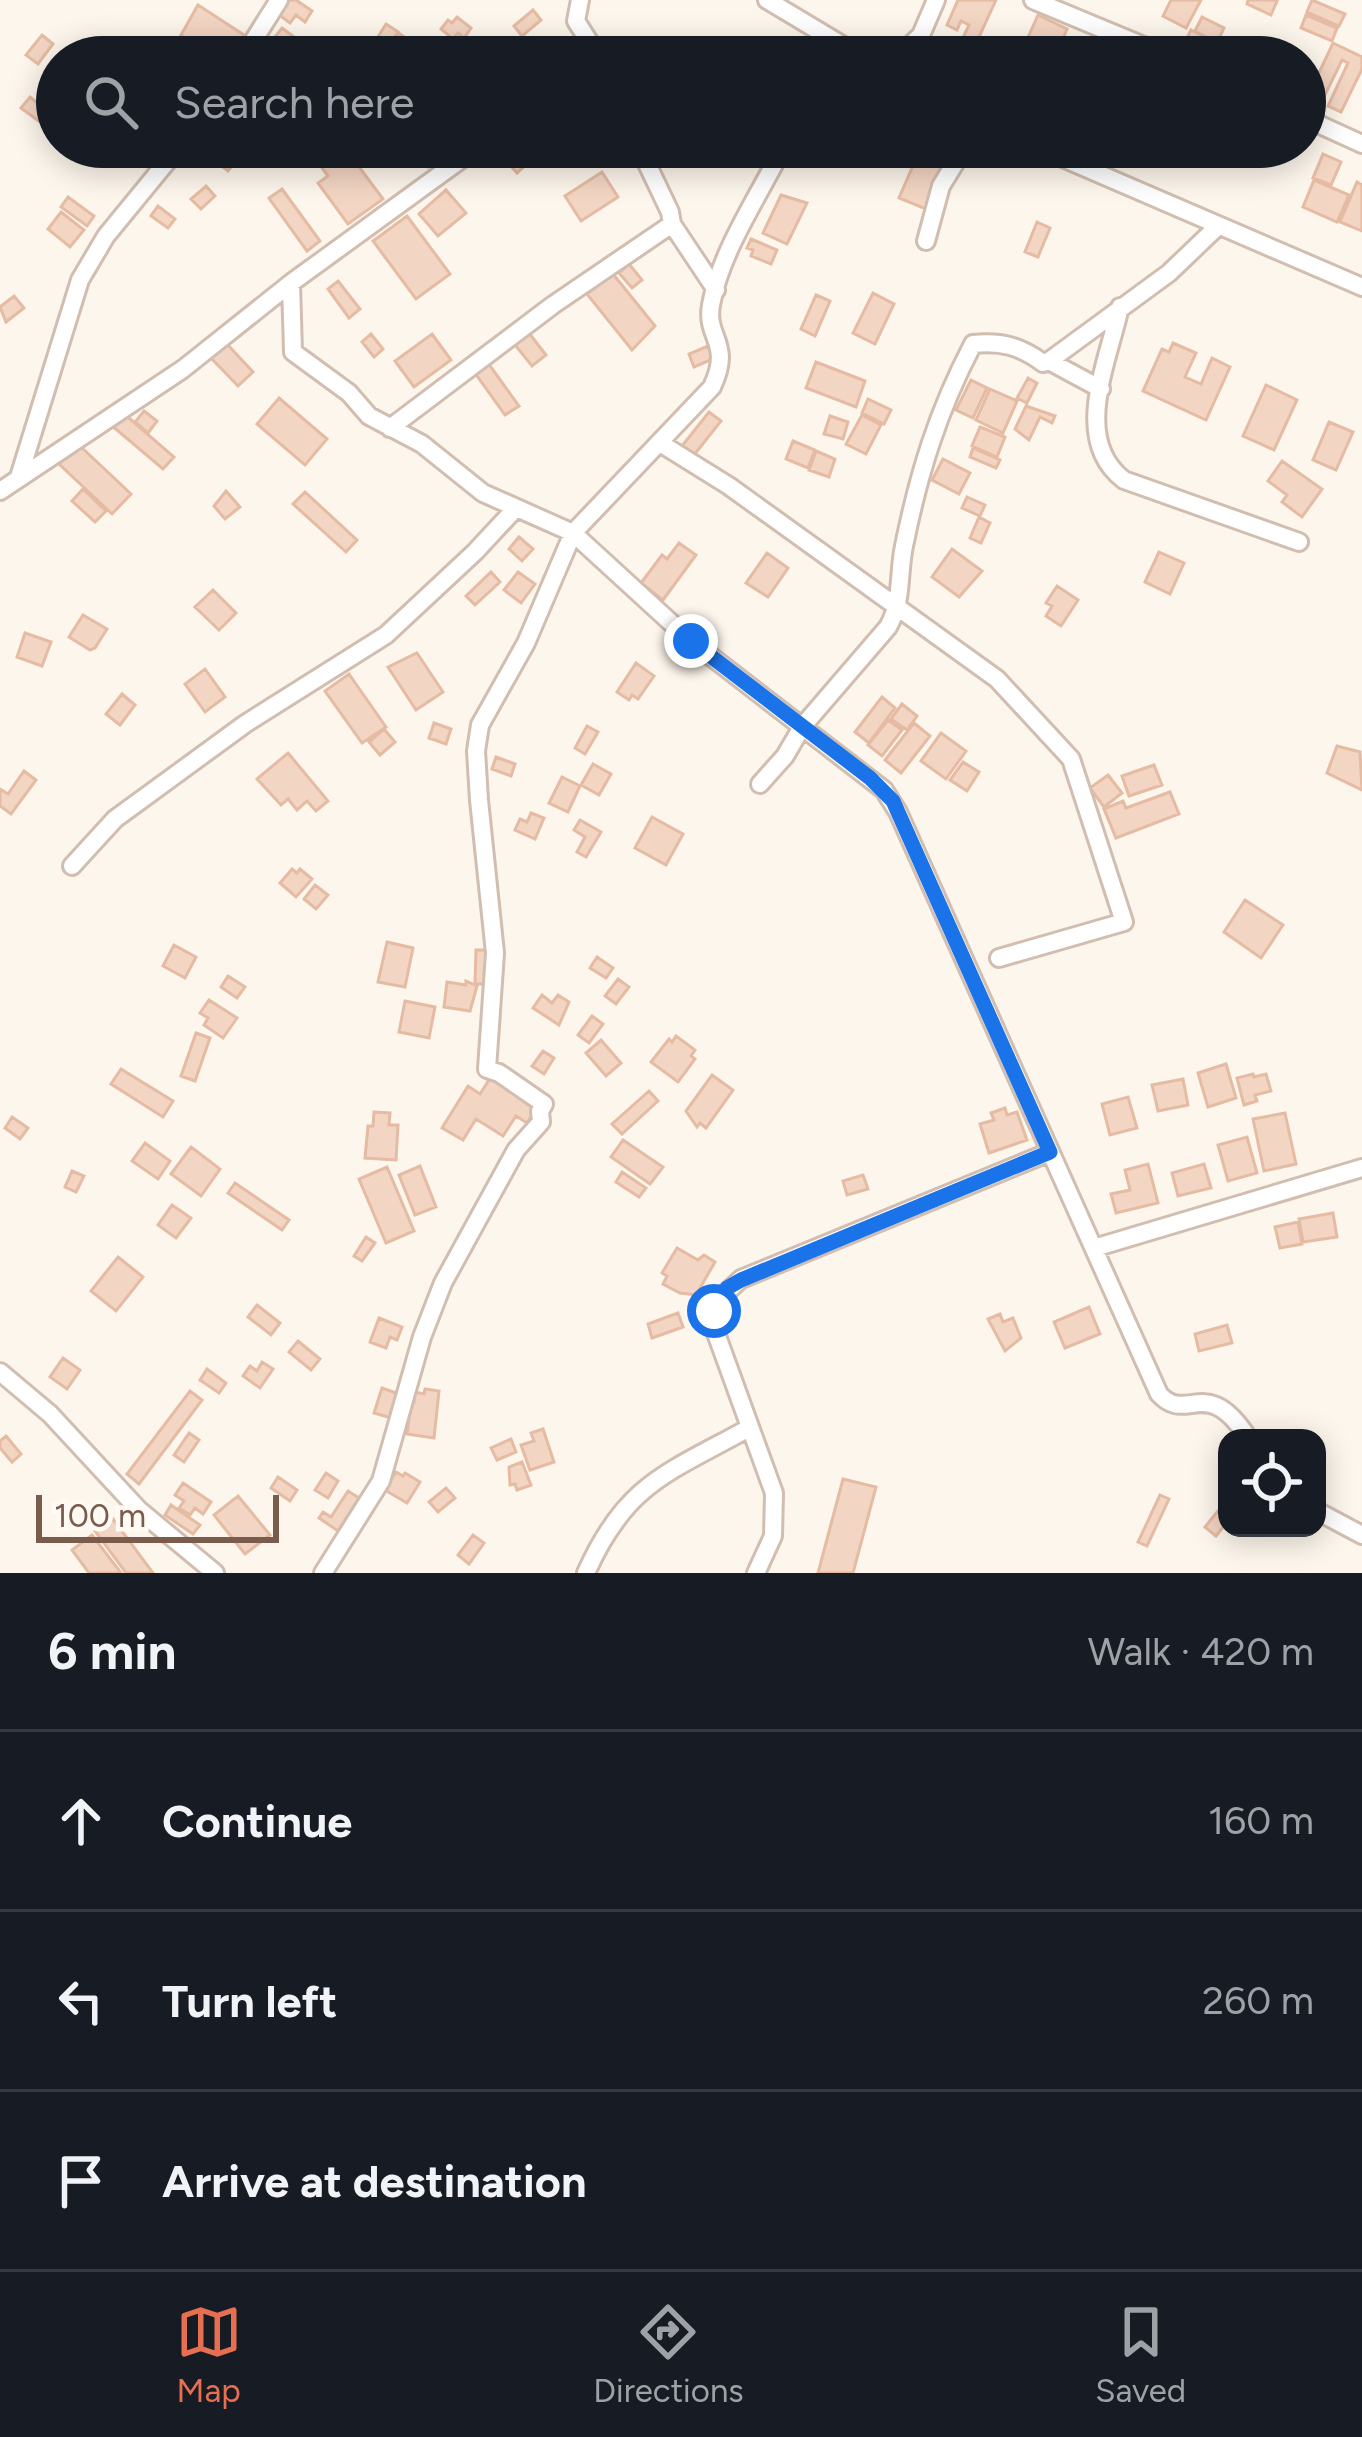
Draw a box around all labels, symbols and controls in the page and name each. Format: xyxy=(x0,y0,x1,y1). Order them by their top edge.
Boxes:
search box xyxy=(36,36,1326,168)
icon: search xyxy=(78,69,144,135)
text: Search here xyxy=(174,75,414,129)
route end xyxy=(664,614,718,668)
route start xyxy=(687,1284,741,1338)
map controls xyxy=(1218,1429,1326,1537)
button: locate xyxy=(1218,1429,1326,1537)
scale bar xyxy=(36,1489,279,1542)
text: 100 m xyxy=(54,1496,146,1535)
text: 6 min xyxy=(48,1621,177,1682)
text: Walk · 420 m xyxy=(1088,1628,1314,1675)
icon: ahead xyxy=(48,1788,114,1854)
text: Continue xyxy=(162,1794,352,1848)
text: 160 m xyxy=(1208,1797,1314,1844)
icon: left xyxy=(48,1968,114,2034)
text: Turn left xyxy=(162,1974,337,2028)
text: 260 m xyxy=(1202,1977,1314,2024)
icon: arrive xyxy=(48,2148,114,2214)
text: Arrive at destination xyxy=(162,2154,586,2208)
tab: Map xyxy=(176,2299,242,2410)
tab: Directions xyxy=(593,2299,744,2410)
tab: Saved xyxy=(1095,2299,1186,2410)

